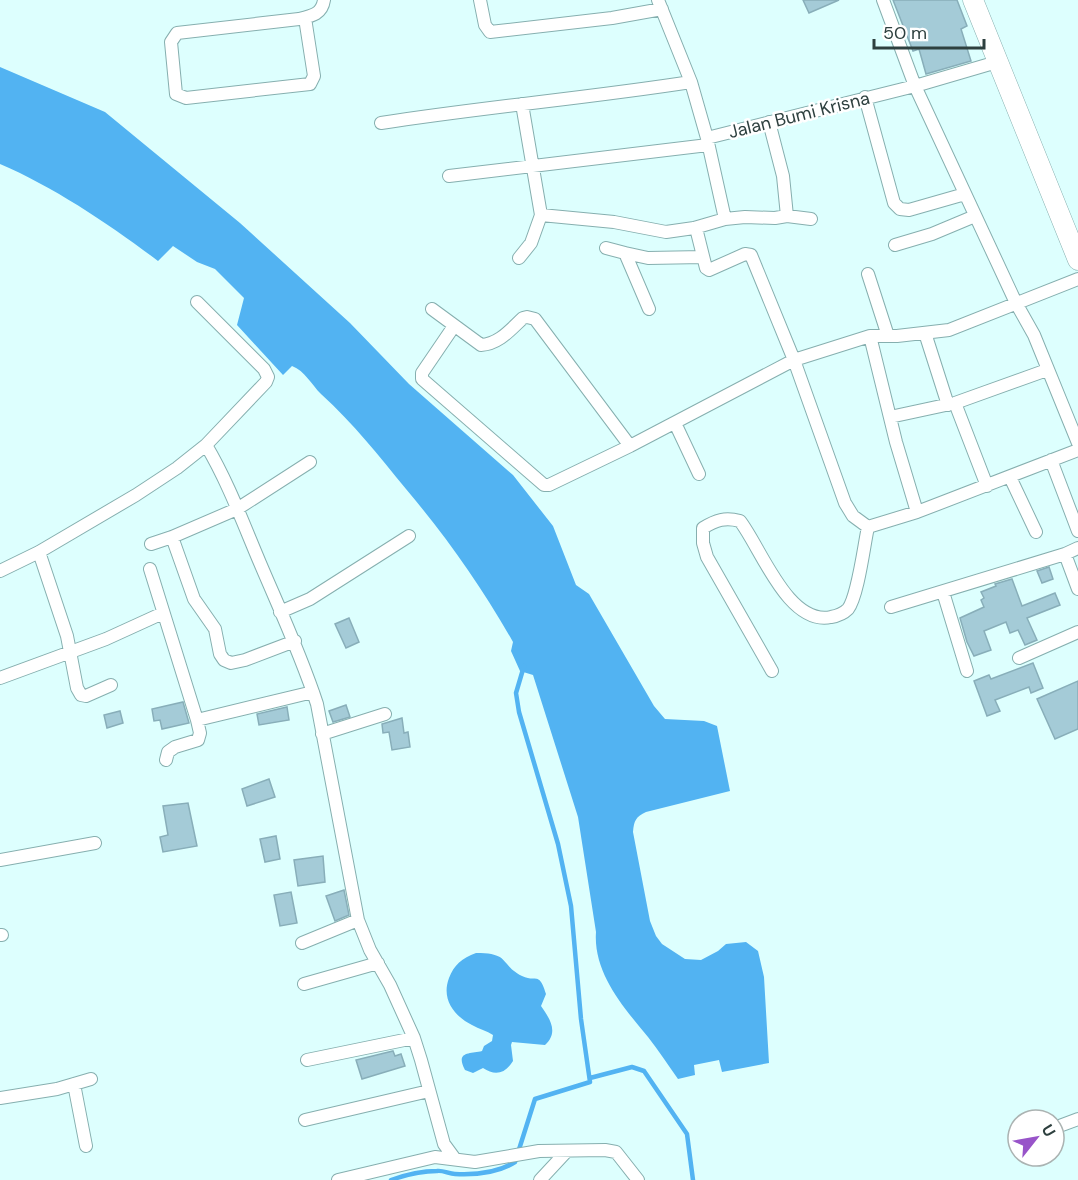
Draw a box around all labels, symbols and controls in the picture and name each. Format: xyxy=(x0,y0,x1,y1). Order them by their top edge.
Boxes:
scale bar xyxy=(874,12,984,50)
text: 50 m xyxy=(883,21,927,45)
street label: Jalan Bumi Krisna xyxy=(726,86,872,144)
north arrow xyxy=(1006,1108,1066,1168)
text: U xyxy=(1037,1120,1060,1141)

